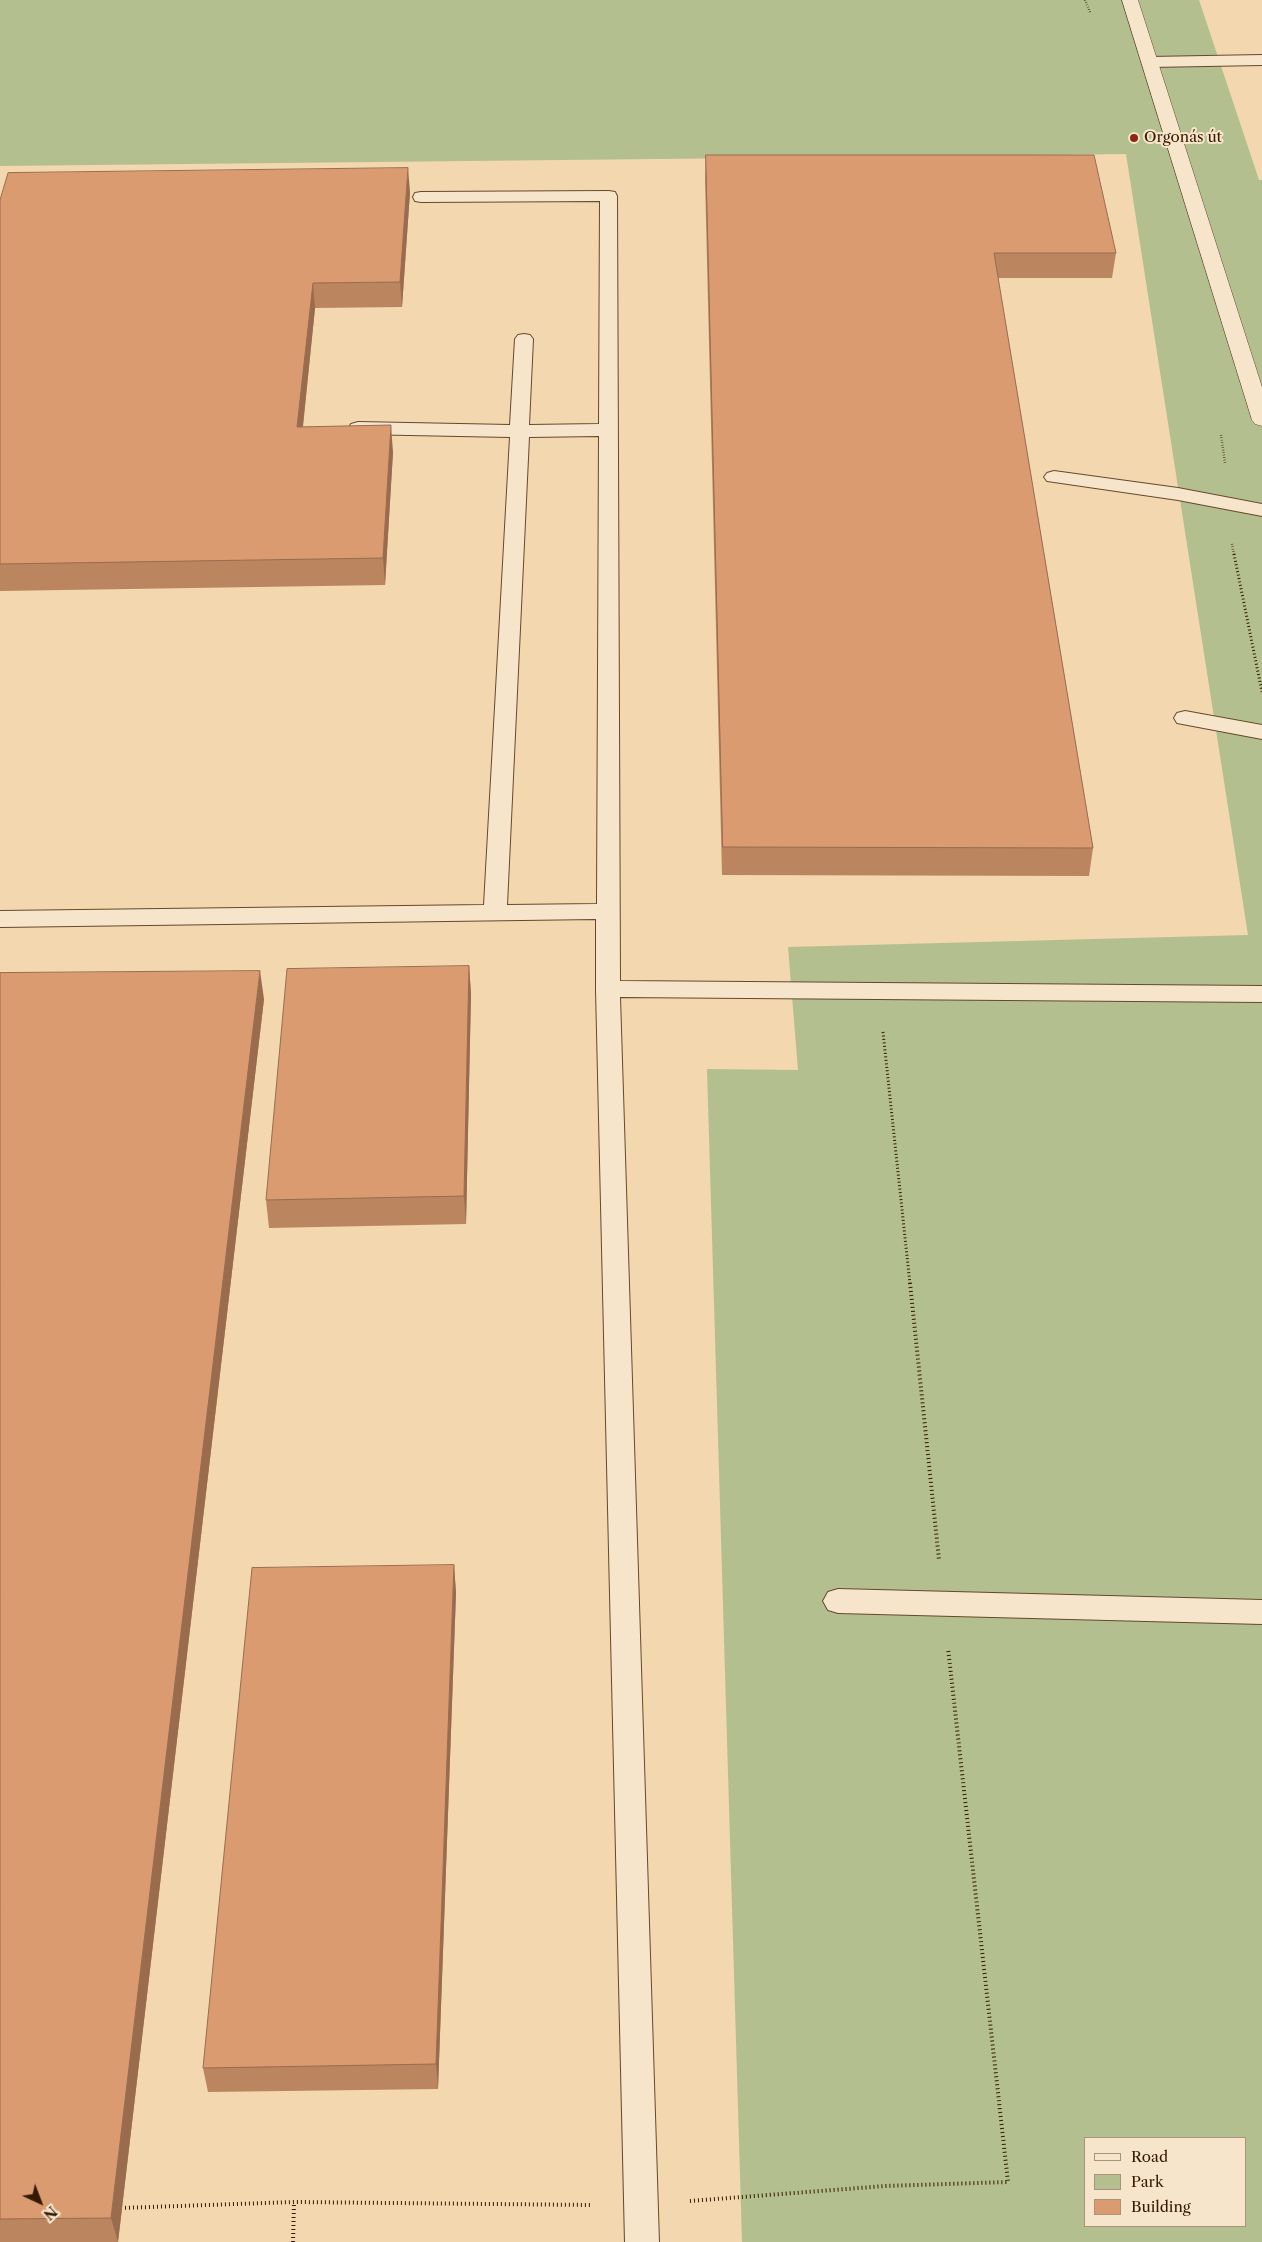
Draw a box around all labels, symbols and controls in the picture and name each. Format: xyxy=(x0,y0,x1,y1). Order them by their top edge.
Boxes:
place label: Orgonás út xyxy=(1144,129,1222,147)
marker: Orgonás út xyxy=(1128,132,1140,144)
legend xyxy=(1084,2137,1247,2227)
text: Road xyxy=(1131,2147,1168,2166)
text: Park xyxy=(1131,2172,1164,2191)
north arrow xyxy=(15,2177,65,2227)
text: Building xyxy=(1131,2197,1191,2216)
text: N xyxy=(40,2202,61,2224)

